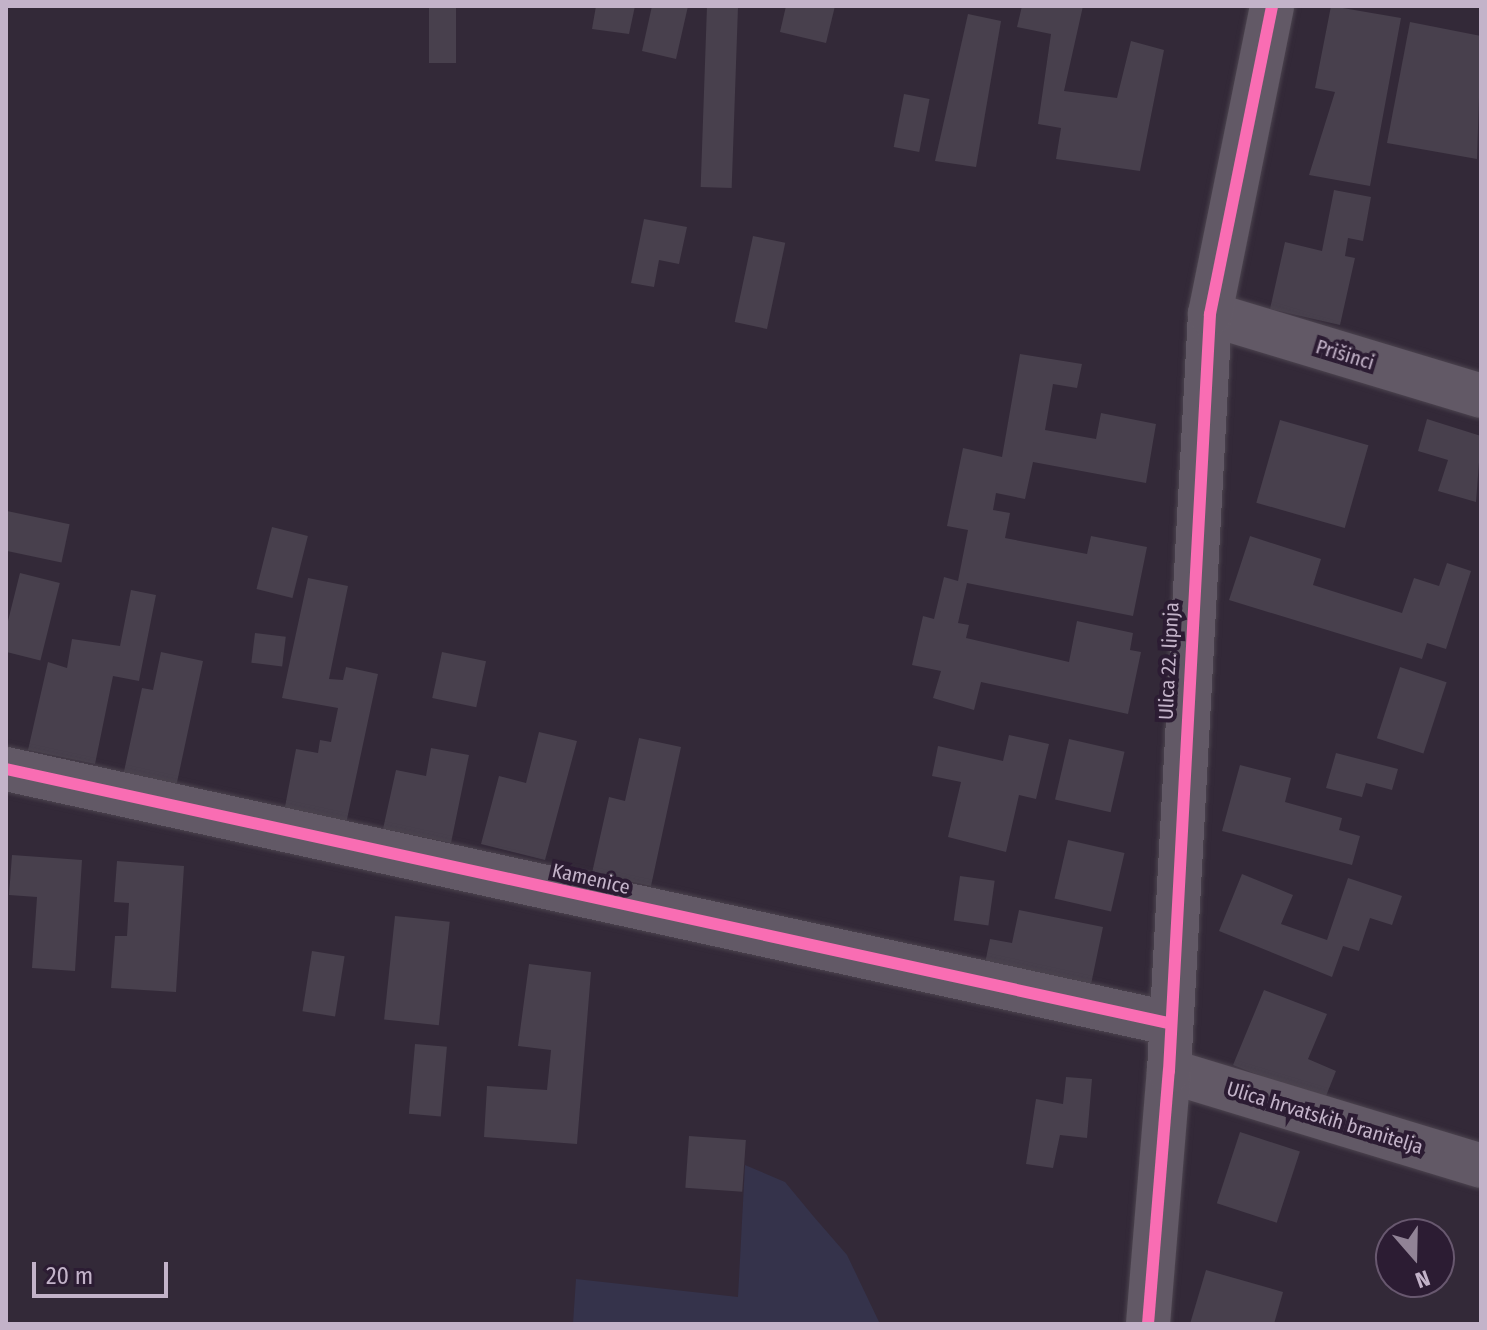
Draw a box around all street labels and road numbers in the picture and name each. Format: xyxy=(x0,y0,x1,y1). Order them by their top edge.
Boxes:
street label: Prišinci xyxy=(1313,335,1377,375)
street label: Ulica 22. lipnja xyxy=(1154,602,1184,720)
street label: Kamenice xyxy=(550,858,632,900)
street label: Ulica hrvatskih branitelja xyxy=(1224,1077,1426,1159)

